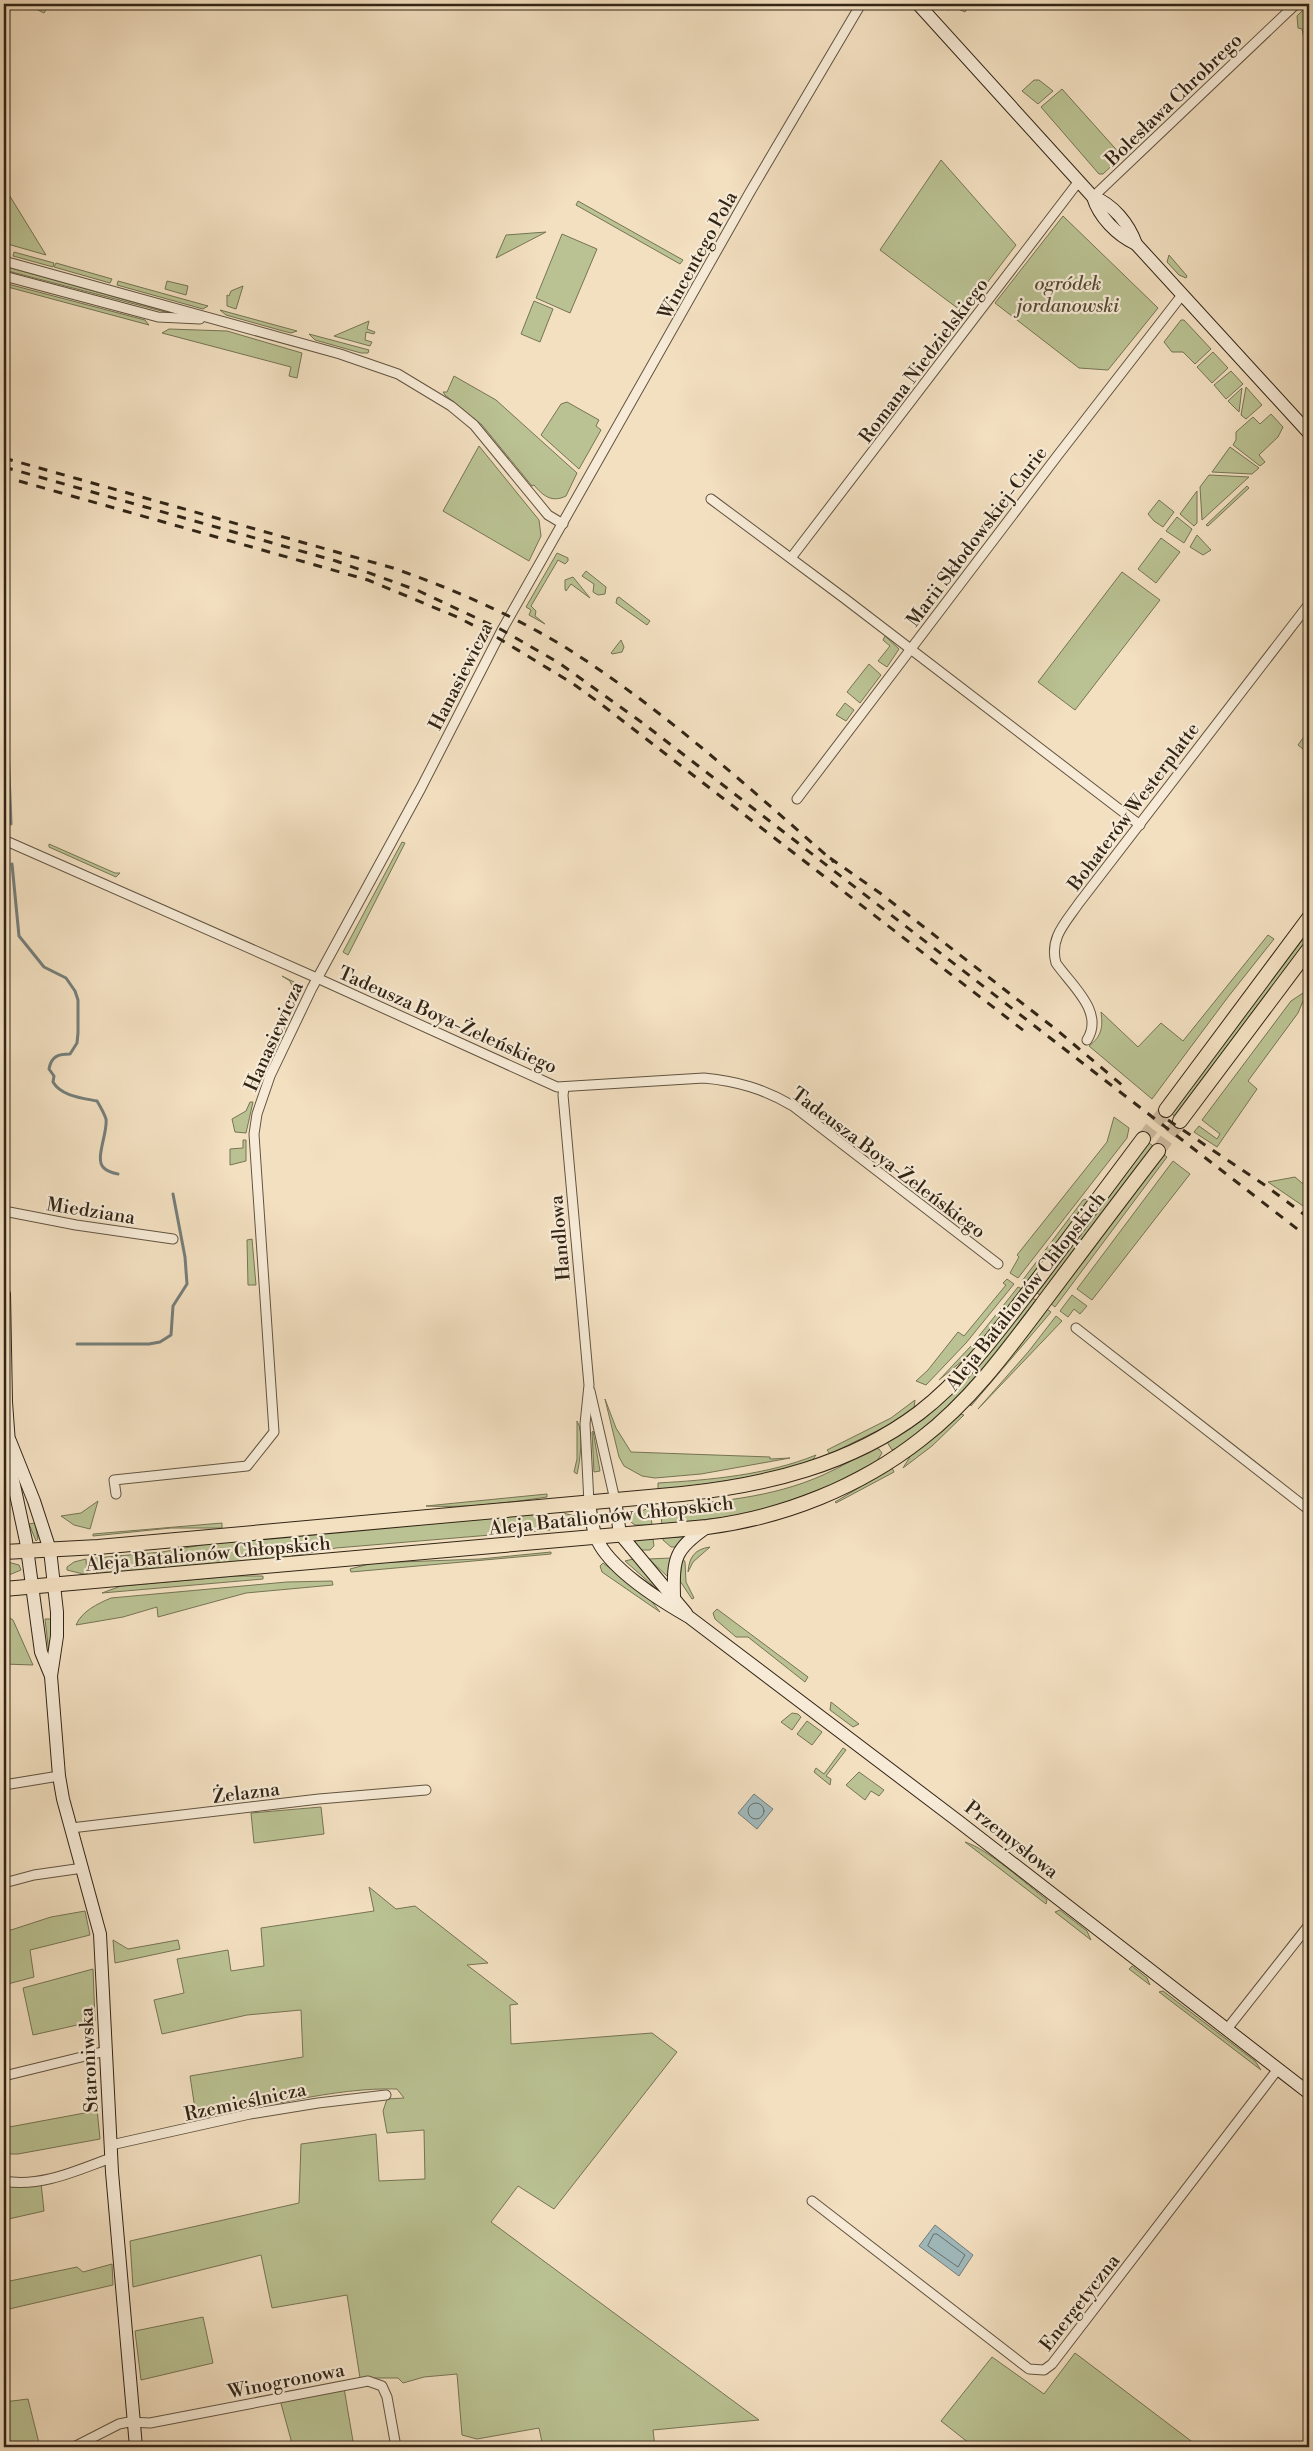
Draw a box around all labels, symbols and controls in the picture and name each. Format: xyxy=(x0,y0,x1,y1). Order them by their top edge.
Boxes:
street label: Bolesława Chrobrego xyxy=(1099,28,1247,172)
street label: Wincentego Pola xyxy=(652,187,743,325)
park label: ogródek jordanowski xyxy=(1013,272,1119,318)
street label: Romana Niedzielskiego xyxy=(854,273,994,448)
street label: Marii Skłodowskiej-Curie xyxy=(901,442,1052,632)
street label: Hanasiewicza xyxy=(424,618,498,734)
street label: Bohaterów Westerplatte xyxy=(1062,718,1205,896)
street label: Tadeusza Boya-Żeleńskiego xyxy=(334,960,561,1079)
street label: Hanasiewicza xyxy=(239,977,309,1095)
street label: Tadeusza Boya-Żeleńskiego xyxy=(787,1081,991,1244)
street label: Aleja Batalionów Chłopskich xyxy=(940,1187,1111,1397)
street label: Miedziana xyxy=(45,1192,137,1230)
street label: Handlowa xyxy=(544,1194,576,1282)
street label: Aleja Batalionów Chłopskich xyxy=(487,1491,735,1541)
street label: Aleja Batalionów Chłopskich xyxy=(84,1531,332,1577)
street label: Żelazna xyxy=(211,1776,281,1809)
street label: Przemysłowa xyxy=(960,1796,1064,1884)
street label: Staroniwska xyxy=(74,2006,104,2113)
street label: Rzemieślnicza xyxy=(182,2077,309,2127)
street label: Energetyczna xyxy=(1034,2249,1125,2356)
street label: Winogronowa xyxy=(225,2358,347,2404)

